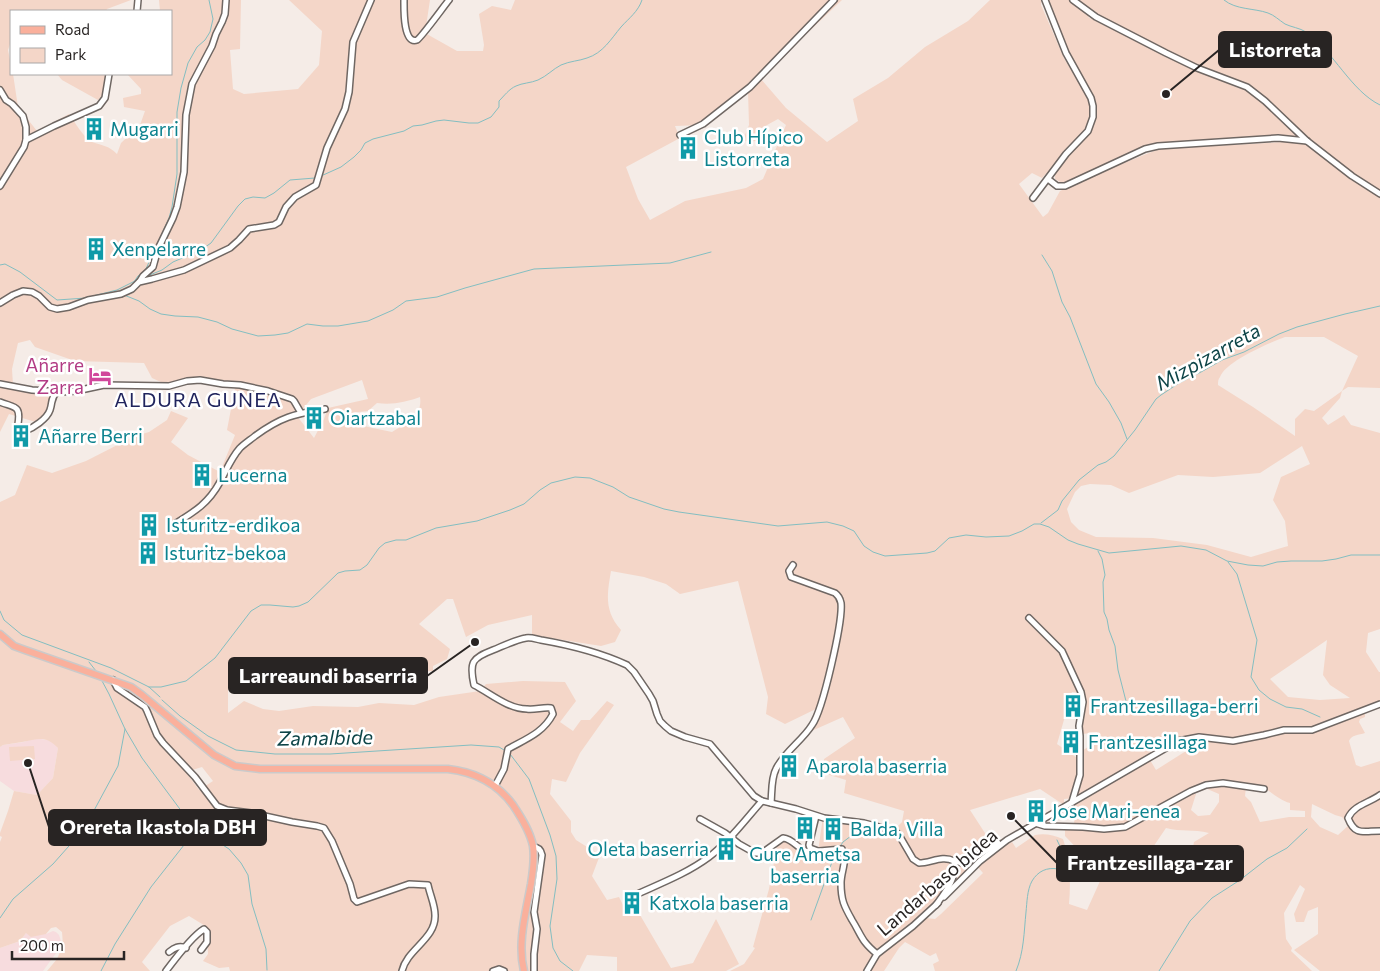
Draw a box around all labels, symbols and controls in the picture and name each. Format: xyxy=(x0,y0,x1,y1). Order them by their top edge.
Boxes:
legend xyxy=(10,10,172,75)
text: Road xyxy=(55,20,90,38)
callout: Listorreta xyxy=(1219,32,1331,67)
text: Listorreta xyxy=(1229,37,1321,61)
text: Park xyxy=(55,45,86,63)
building icon: Mugarri xyxy=(81,116,107,142)
place label: Mugarri xyxy=(110,117,179,140)
place label: Club Hípico Listorreta xyxy=(704,125,803,170)
building icon: Club Hípico Listorreta xyxy=(675,135,701,161)
building icon: Xenpelarre xyxy=(83,236,109,262)
place label: Xenpelarre xyxy=(112,237,206,260)
water label: Mizpizarreta xyxy=(1151,317,1264,395)
place label: Añarre Zarra xyxy=(25,353,84,398)
hotel icon: Añarre Zarra xyxy=(87,363,113,389)
district label: ALDURA GUNEA xyxy=(114,387,282,411)
building icon: Oiartzabal xyxy=(301,405,327,431)
place label: Oiartzabal xyxy=(330,406,421,429)
building icon: Añarre Berri xyxy=(8,423,34,449)
place label: Añarre Berri xyxy=(38,424,143,447)
building icon: Lucerna xyxy=(189,462,215,488)
place label: Lucerna xyxy=(218,463,287,486)
building icon: Isturitz-erdikoa xyxy=(136,512,162,538)
place label: Isturitz-erdikoa xyxy=(166,513,300,536)
building icon: Isturitz-bekoa xyxy=(135,540,161,566)
place label: Isturitz-bekoa xyxy=(164,541,286,564)
callout: Larreaundi baserria xyxy=(229,658,427,693)
text: Larreaundi baserria xyxy=(239,663,417,687)
building icon: Frantzesillaga-berri xyxy=(1060,693,1086,719)
place label: Frantzesillaga-berri xyxy=(1090,694,1259,717)
water label: Zamalbide xyxy=(276,724,374,750)
building icon: Frantzesillaga xyxy=(1058,729,1084,755)
place label: Frantzesillaga xyxy=(1088,730,1207,753)
building icon: Aparola baserria xyxy=(776,753,802,779)
place label: Aparola baserria xyxy=(806,754,947,777)
building icon: Jose Mari-enea xyxy=(1023,798,1049,824)
place label: Jose Mari-enea xyxy=(1052,799,1180,822)
callout: Orereta Ikastola DBH xyxy=(49,810,266,845)
text: Orereta Ikastola DBH xyxy=(60,814,256,838)
building icon: Gure Ametsa baserria xyxy=(792,815,818,841)
building icon: Balda, Villa xyxy=(820,816,846,842)
place label: Balda, Villa xyxy=(850,817,943,840)
street label: Landarbaso bidea xyxy=(872,823,1002,940)
building icon: Oleta baserria xyxy=(713,836,739,862)
place label: Oleta baserria xyxy=(588,837,709,860)
place label: Gure Ametsa baserria xyxy=(749,842,861,887)
callout: Frantzesillaga-zar xyxy=(1057,846,1243,881)
text: Frantzesillaga-zar xyxy=(1067,850,1233,874)
building icon: Katxola baserria xyxy=(619,890,645,916)
place label: Katxola baserria xyxy=(649,891,789,914)
scale bar xyxy=(12,928,125,960)
text: 200 m xyxy=(20,936,64,954)

